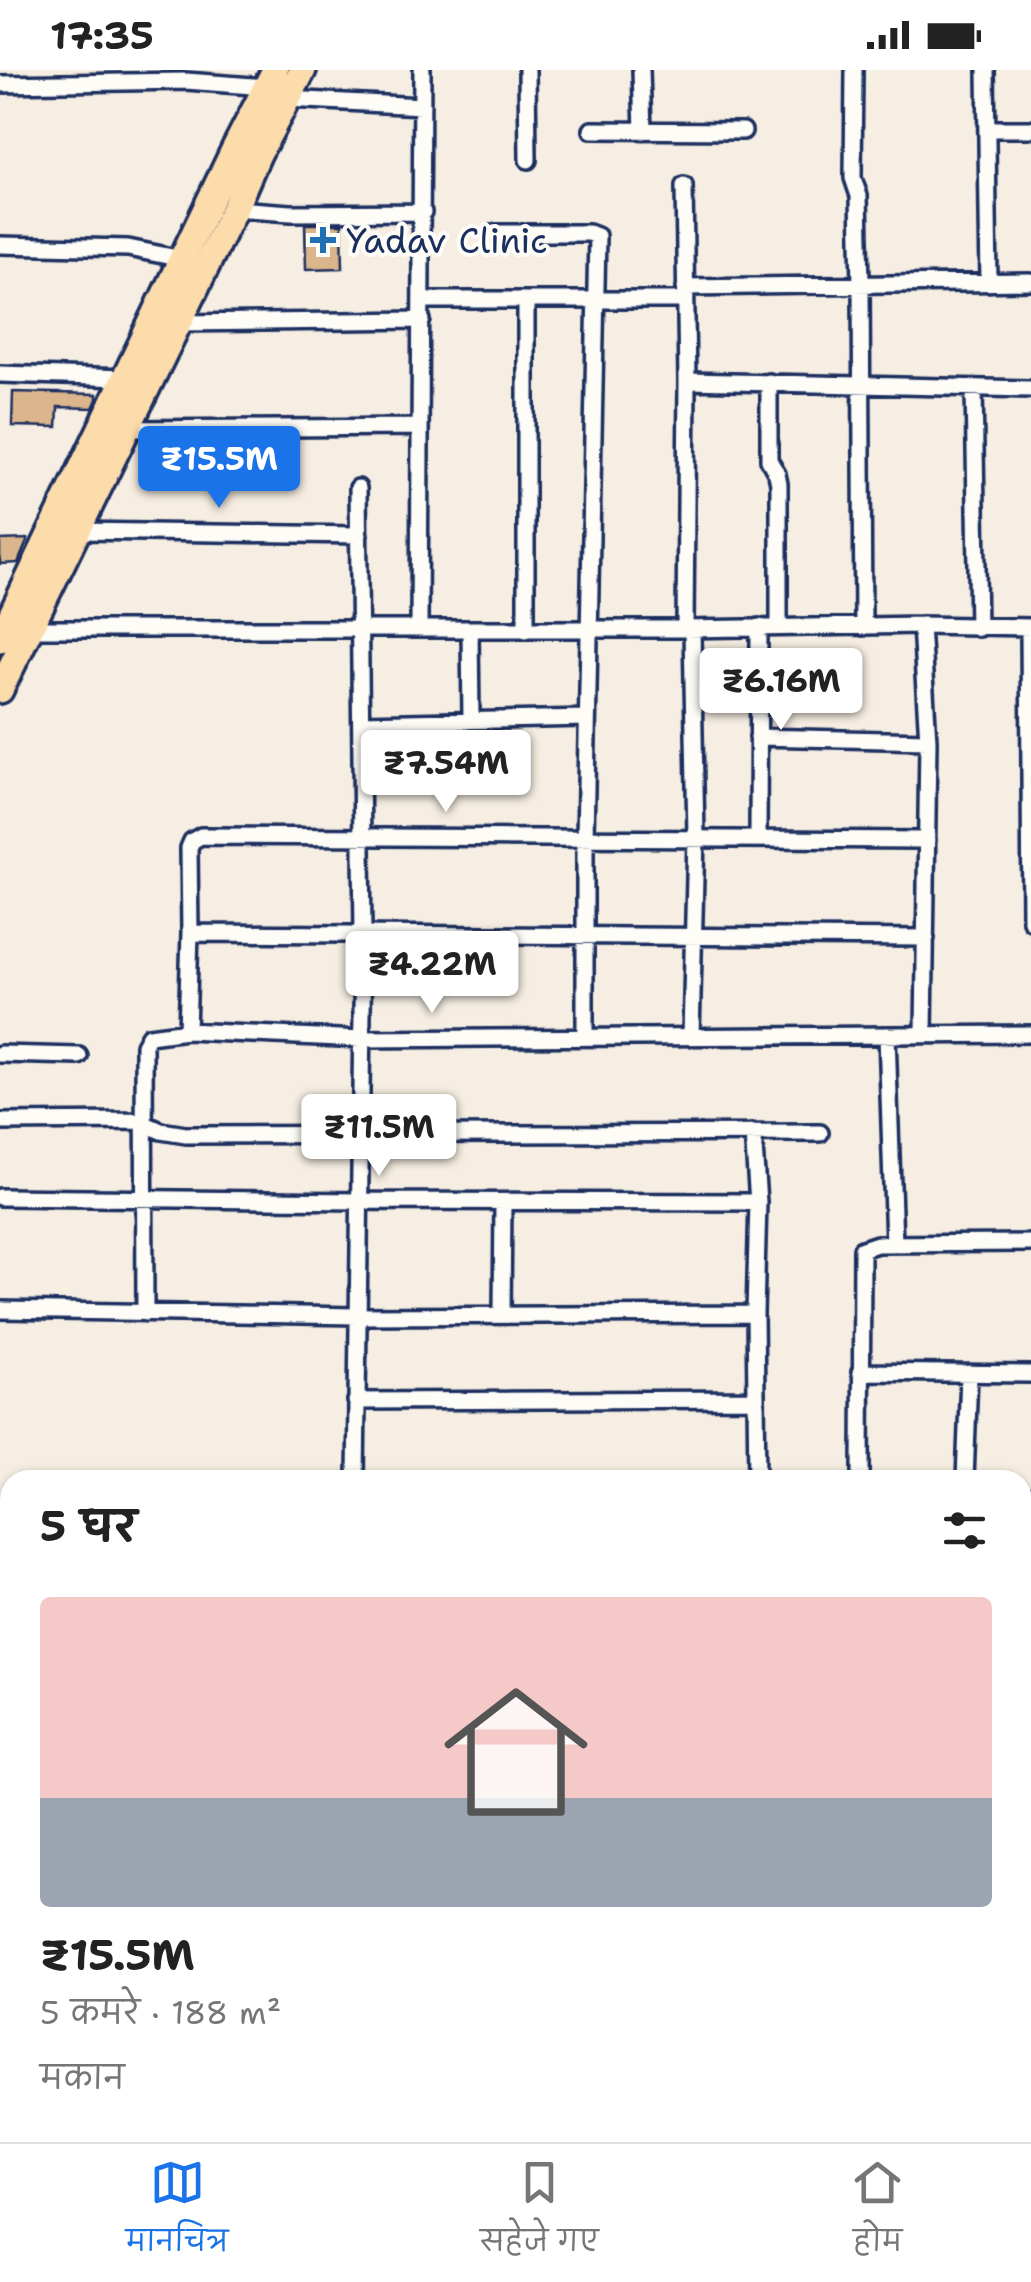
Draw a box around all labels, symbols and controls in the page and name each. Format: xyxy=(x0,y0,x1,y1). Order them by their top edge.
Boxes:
text: 17:35 xyxy=(50,10,154,61)
place label: Yadav Clinic xyxy=(346,217,548,264)
marker: Yadav Clinic xyxy=(310,227,336,253)
pin: ₹15.5M xyxy=(138,426,300,511)
text: ₹15.5M xyxy=(160,437,278,480)
pin: ₹6.16M xyxy=(700,648,862,733)
text: ₹6.16M xyxy=(721,659,841,702)
pin: ₹7.54M xyxy=(365,730,527,815)
text: ₹7.54M xyxy=(383,741,509,784)
pin: ₹4.22M xyxy=(351,931,513,1016)
text: ₹4.22M xyxy=(367,942,497,985)
pin: ₹11.5M xyxy=(298,1094,460,1179)
text: ₹11.5M xyxy=(323,1105,435,1148)
text: 5 घर xyxy=(40,1498,137,1554)
icon: filters xyxy=(937,1503,992,1558)
icon: home xyxy=(426,1662,606,1842)
text: ₹15.5M xyxy=(40,1927,195,1983)
text: 5 कमरे · 188 m² xyxy=(40,1991,281,2034)
text: मकान xyxy=(40,2056,125,2099)
tab: मानचित्र xyxy=(126,2155,228,2272)
tab: सहेजे गए xyxy=(480,2155,599,2272)
tab: होम xyxy=(850,2155,905,2272)

